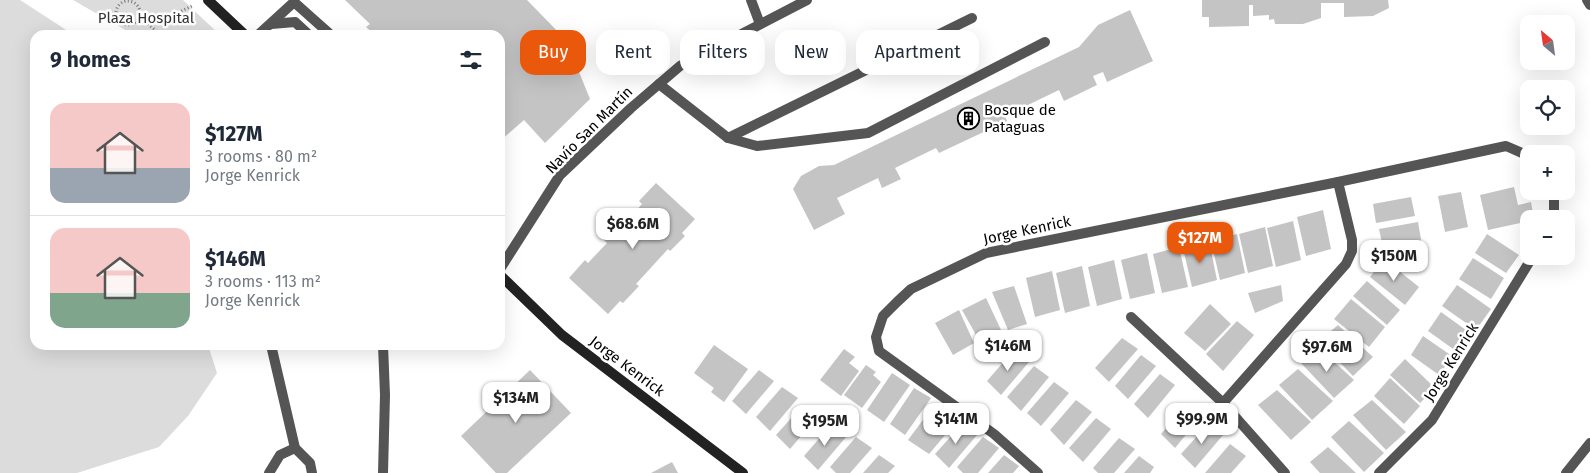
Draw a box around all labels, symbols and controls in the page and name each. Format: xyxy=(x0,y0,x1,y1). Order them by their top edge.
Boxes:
park label: Plaza Hospital xyxy=(98,9,195,27)
north arrow xyxy=(1520,15,1575,70)
map controls xyxy=(1520,15,1575,265)
chip: Buy xyxy=(520,30,586,75)
chip: Rent xyxy=(596,30,670,75)
chip: Filters xyxy=(680,30,765,75)
chip: New xyxy=(775,30,846,75)
chip: Apartment xyxy=(856,30,979,75)
icon: filters xyxy=(457,46,485,74)
text: 9 homes xyxy=(50,47,131,73)
button: locate xyxy=(1520,80,1575,135)
street label: Navío San Martín xyxy=(542,83,636,177)
place label: Bosque de Pataguas xyxy=(984,101,1056,136)
building icon: Bosque de Pataguas xyxy=(956,107,980,131)
text: $127M xyxy=(205,121,263,147)
icon: home xyxy=(90,123,150,183)
button: + xyxy=(1520,145,1575,200)
text: 3 rooms · 80 m² xyxy=(205,147,317,166)
text: Jorge Kenrick xyxy=(205,166,300,185)
pin: $68.6M xyxy=(592,208,674,250)
button: − xyxy=(1520,210,1575,265)
street label: Jorge Kenrick xyxy=(982,212,1073,248)
text: $68.6M xyxy=(607,214,659,233)
pin: $127M xyxy=(1165,222,1235,264)
text: $127M xyxy=(1178,228,1222,247)
pin: $150M xyxy=(1359,240,1429,282)
text: $146M xyxy=(205,246,266,272)
text: $150M xyxy=(1371,246,1417,265)
icon: home xyxy=(90,248,150,308)
text: 3 rooms · 113 m² xyxy=(205,272,321,291)
text: Jorge Kenrick xyxy=(205,291,300,310)
street label: Jorge Kenrick xyxy=(1420,319,1482,405)
pin: $146M xyxy=(973,330,1043,372)
pin: $97.6M xyxy=(1286,330,1368,373)
street label: Jorge Kenrick xyxy=(586,332,668,400)
text: $146M xyxy=(985,336,1031,355)
text: $97.6M xyxy=(1302,337,1352,356)
pin: $134M xyxy=(481,382,551,424)
text: $134M xyxy=(493,388,539,407)
pin: $141M xyxy=(921,402,991,445)
pin: $99.9M xyxy=(1161,402,1243,445)
pin: $195M xyxy=(790,404,860,447)
text: $141M xyxy=(934,409,978,428)
text: $99.9M xyxy=(1176,409,1228,428)
text: $195M xyxy=(802,411,848,430)

